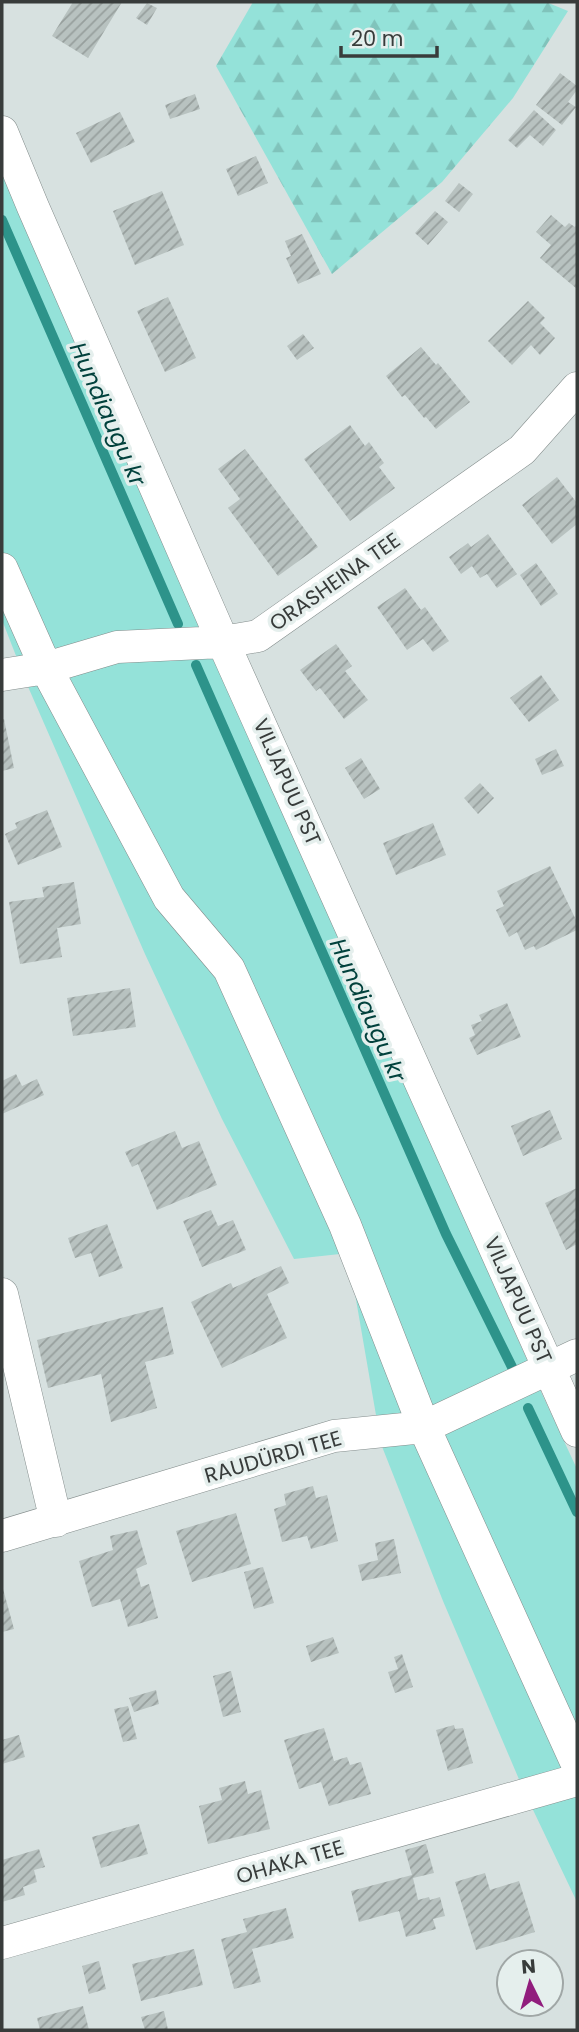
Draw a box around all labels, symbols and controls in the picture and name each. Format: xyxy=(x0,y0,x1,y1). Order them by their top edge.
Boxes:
scale bar xyxy=(341,14,437,58)
text: 20 m xyxy=(351,24,404,53)
water label: Hundiaugu kr xyxy=(62,337,155,492)
street label: ORASHEINA TEE xyxy=(263,526,406,638)
street label: VILJAPUU PST xyxy=(247,714,328,850)
water label: Hundiaugu kr xyxy=(322,933,415,1088)
street label: VILJAPUU PST xyxy=(478,1232,559,1368)
street label: RAUDÜRDI TEE xyxy=(201,1423,345,1490)
street label: OHAKA TEE xyxy=(233,1832,347,1891)
north arrow xyxy=(495,1948,565,2018)
text: N xyxy=(520,1952,537,1981)

